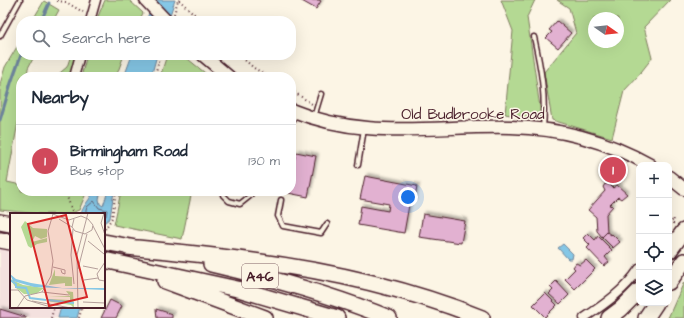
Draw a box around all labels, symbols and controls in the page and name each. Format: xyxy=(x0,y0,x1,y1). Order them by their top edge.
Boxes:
north arrow xyxy=(588,12,624,48)
search box xyxy=(16,16,296,60)
icon: search xyxy=(30,27,52,49)
text: Search here xyxy=(62,28,151,49)
text: Nearby xyxy=(32,86,89,110)
street label: Old Budbrooke Road xyxy=(401,104,545,125)
text: Birmingham Road xyxy=(70,141,188,162)
text: 1 xyxy=(44,152,46,170)
text: 130 m xyxy=(248,152,280,170)
pin: 1 xyxy=(600,155,626,185)
text: Bus stop xyxy=(70,162,124,180)
map controls xyxy=(636,162,672,306)
button: + xyxy=(636,162,672,198)
your location xyxy=(398,187,418,207)
button: − xyxy=(636,198,672,234)
inset map xyxy=(10,213,105,308)
button: locate xyxy=(636,234,672,270)
road number: A46 xyxy=(242,264,278,288)
button: layers xyxy=(636,270,672,306)

